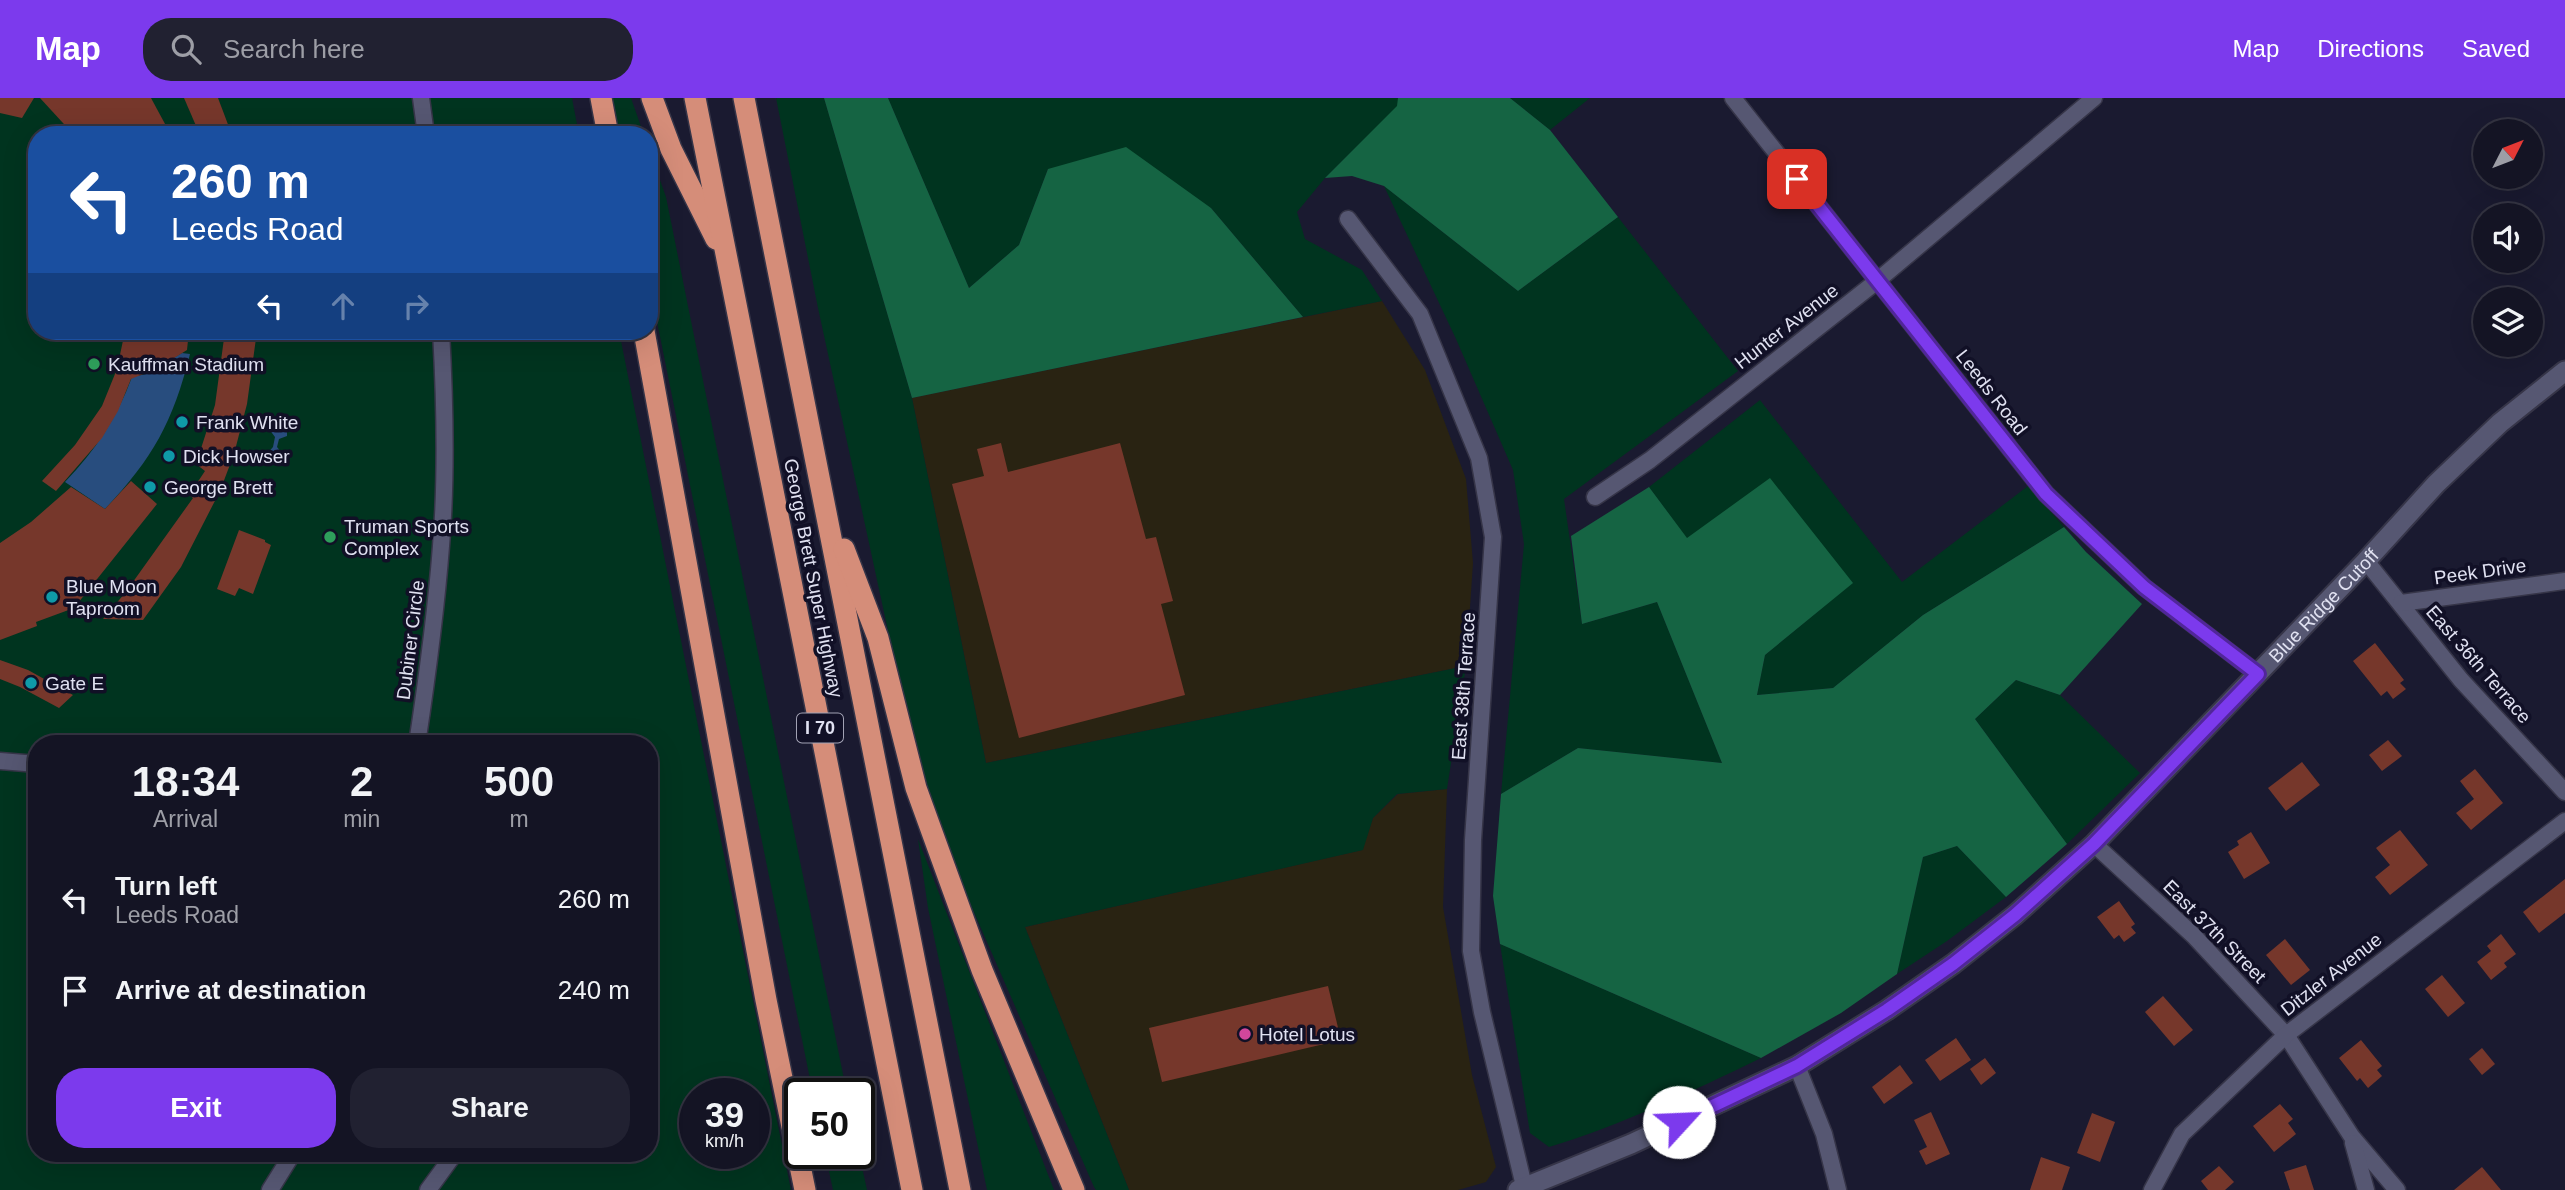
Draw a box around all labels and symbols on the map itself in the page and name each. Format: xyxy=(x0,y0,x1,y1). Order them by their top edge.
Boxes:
north arrow xyxy=(2473,119,2543,189)
pin xyxy=(1767,149,1827,209)
street label: Hunter Avenue xyxy=(1730,280,1842,373)
street label: Leeds Road xyxy=(1952,345,2031,439)
place label: Kauffman Stadium xyxy=(108,354,264,375)
marker: Kauffman Stadium xyxy=(86,356,102,372)
place label: Frank White xyxy=(196,412,298,433)
marker: Frank White xyxy=(174,414,190,430)
place label: Dick Howser xyxy=(183,446,290,467)
marker: Dick Howser xyxy=(161,448,177,464)
street label: George Brett Super Highway xyxy=(780,457,847,700)
place label: George Brett xyxy=(164,477,273,498)
marker: George Brett xyxy=(142,479,158,495)
place label: Truman Sports Complex xyxy=(344,516,469,559)
marker: Truman Sports Complex xyxy=(322,529,338,545)
street label: Blue Ridge Cutoff xyxy=(2265,544,2383,667)
street label: Peek Drive xyxy=(2433,555,2528,588)
place label: Blue Moon Taproom xyxy=(66,576,157,619)
street label: Dubiner Circle xyxy=(393,579,428,701)
marker: Blue Moon Taproom xyxy=(44,589,60,605)
street label: East 36th Terrace xyxy=(2422,601,2535,727)
street label: East 38th Terrace xyxy=(1448,611,1479,761)
place label: Gate E xyxy=(45,673,104,694)
marker: Gate E xyxy=(23,675,39,691)
road number: I 70 xyxy=(797,714,843,742)
street label: East 37th Street xyxy=(2159,876,2271,987)
street label: Ditzler Avenue xyxy=(2277,929,2386,1020)
place label: Hotel Lotus xyxy=(1259,1024,1355,1045)
marker: Hotel Lotus xyxy=(1237,1026,1253,1042)
speed limit sign: 50 xyxy=(784,1078,875,1169)
position arrow xyxy=(1642,1085,1716,1159)

